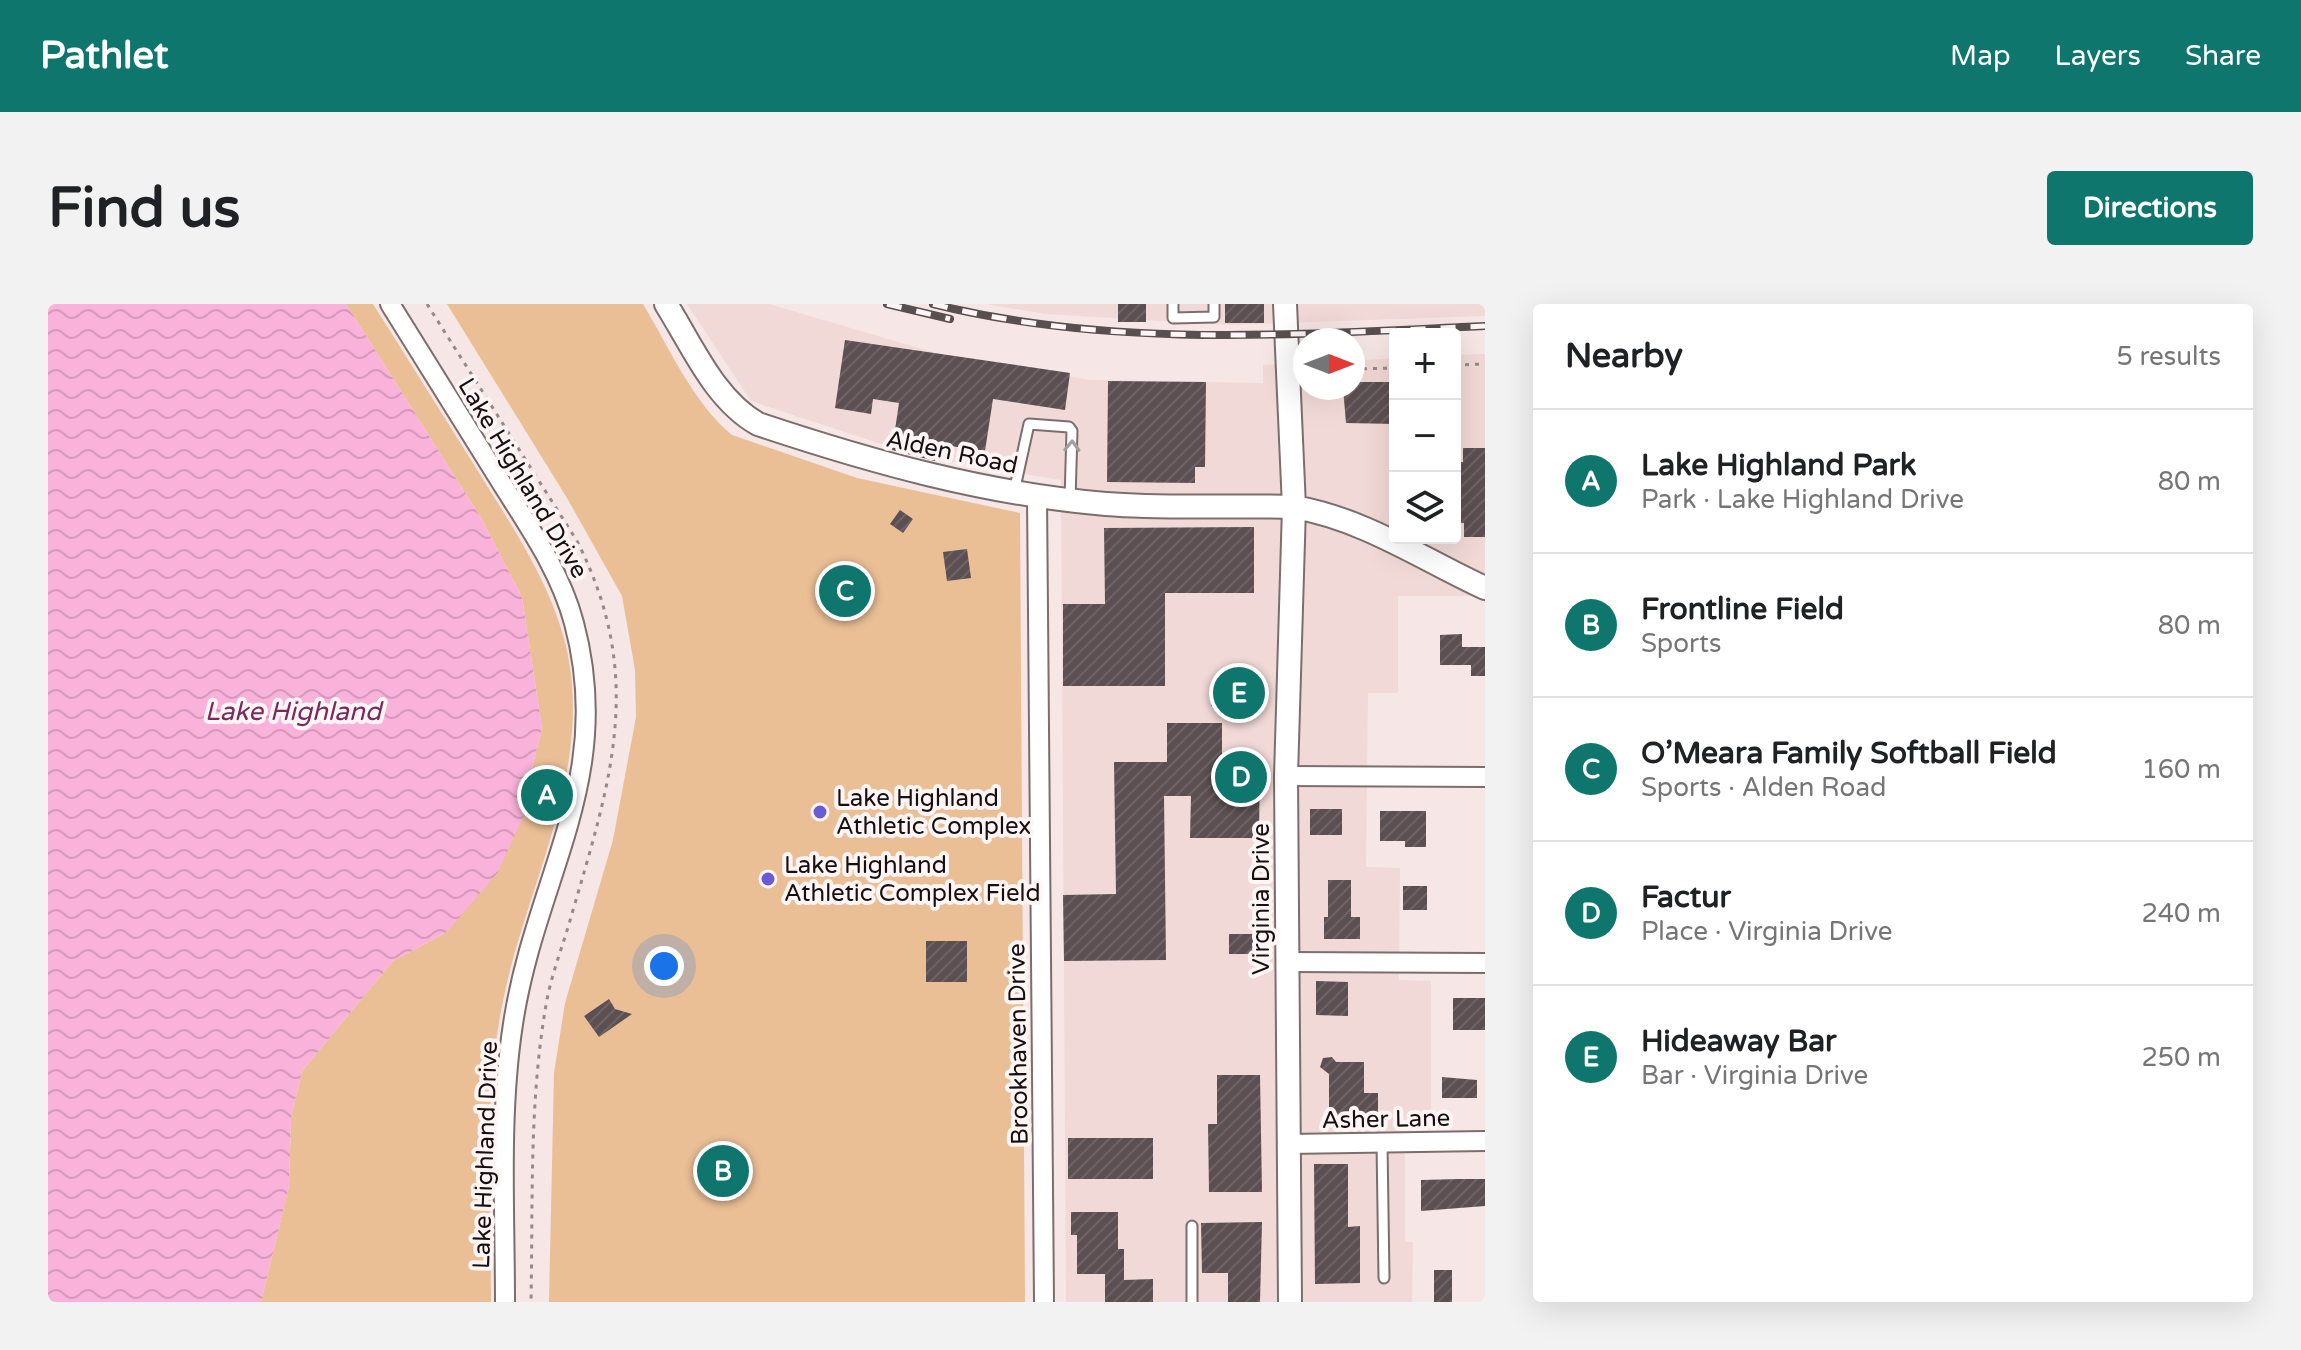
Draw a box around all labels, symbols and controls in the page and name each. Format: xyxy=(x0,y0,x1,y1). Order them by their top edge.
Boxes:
text: Pathlet xyxy=(40,33,169,79)
text: Map xyxy=(1950,39,2011,73)
text: Layers xyxy=(2055,39,2141,73)
text: Share xyxy=(2185,39,2261,73)
button: Directions xyxy=(2047,171,2253,245)
text: Find us xyxy=(48,175,240,242)
north arrow xyxy=(1293,328,1365,400)
map controls xyxy=(1389,328,1461,544)
button: + xyxy=(1389,328,1461,400)
text: Nearby xyxy=(1565,336,1683,377)
text: 5 results xyxy=(2116,341,2221,372)
street label: Lake Highland Drive xyxy=(451,373,594,584)
button: − xyxy=(1389,400,1461,472)
street label: Alden Road xyxy=(884,424,1020,481)
one-way arrow xyxy=(1063,439,1080,452)
text: Lake Highland Park xyxy=(1641,447,1916,484)
text: A xyxy=(1581,466,1601,497)
text: 80 m xyxy=(2158,466,2221,497)
button: layers xyxy=(1389,472,1461,544)
text: Park · Lake Highland Drive xyxy=(1641,484,1964,515)
pin: C xyxy=(819,561,871,621)
text: Frontline Field xyxy=(1641,591,1844,628)
text: B xyxy=(1582,610,1600,641)
text: 80 m xyxy=(2158,610,2221,641)
text: Sports xyxy=(1641,628,1721,659)
pin: E xyxy=(1213,663,1265,723)
water label: Lake Highland xyxy=(205,696,384,727)
text: O’Meara Family Softball Field xyxy=(1641,735,2057,772)
pin: D xyxy=(1215,747,1267,807)
text: C xyxy=(1582,754,1600,785)
text: 160 m xyxy=(2141,754,2221,785)
pin: A xyxy=(521,765,573,825)
text: Sports · Alden Road xyxy=(1641,772,1886,803)
place label: Lake Highland Athletic Complex xyxy=(836,784,1031,841)
marker: Lake Highland Athletic Complex xyxy=(811,803,829,821)
street label: Virginia Drive xyxy=(1247,823,1276,975)
place label: Lake Highland Athletic Complex Field xyxy=(784,851,1041,908)
marker: Lake Highland Athletic Complex Field xyxy=(759,870,777,888)
text: Factur xyxy=(1641,879,1731,916)
text: D xyxy=(1581,898,1601,929)
text: 240 m xyxy=(2141,898,2221,929)
text: Place · Virginia Drive xyxy=(1641,916,1893,947)
street label: Brookhaven Drive xyxy=(1002,943,1035,1145)
your location xyxy=(644,946,684,986)
text: Hideaway Bar xyxy=(1641,1023,1837,1060)
street label: Lake Highland Drive xyxy=(467,1040,504,1270)
text: E xyxy=(1583,1042,1599,1073)
text: 250 m xyxy=(2141,1042,2221,1073)
text: Bar · Virginia Drive xyxy=(1641,1060,1868,1091)
street label: Asher Lane xyxy=(1321,1104,1451,1135)
pin: B xyxy=(697,1141,749,1201)

